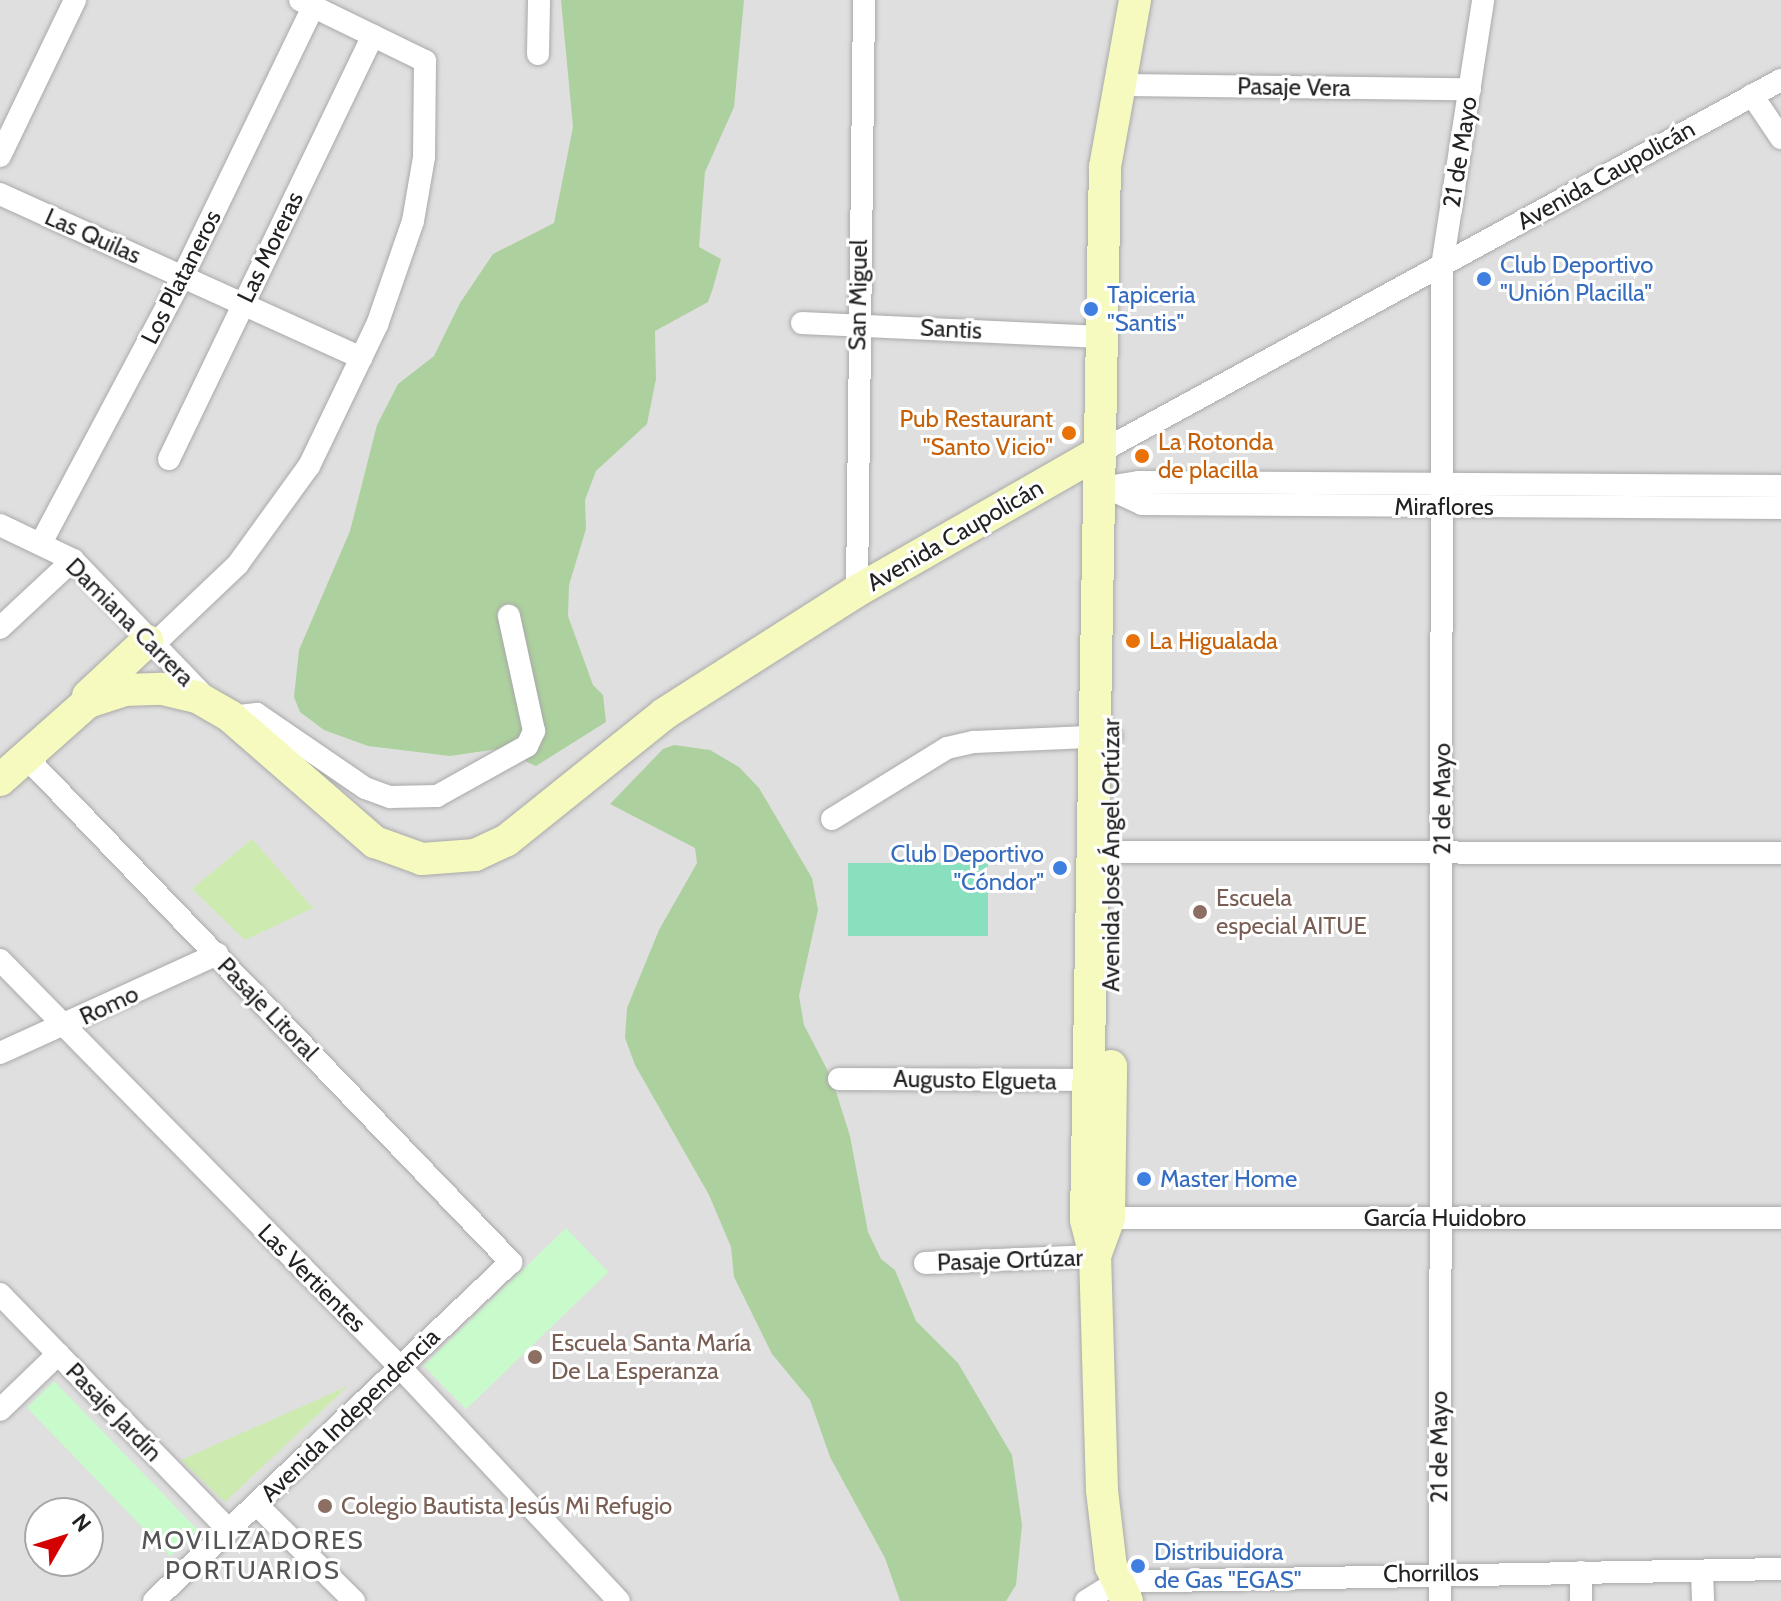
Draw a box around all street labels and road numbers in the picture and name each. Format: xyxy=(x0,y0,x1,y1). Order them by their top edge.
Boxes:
street label: Pasaje Vera xyxy=(1237,72,1351,102)
street label: 21 de Mayo xyxy=(1437,94,1483,210)
street label: Avenida Caupolicán xyxy=(1512,114,1700,236)
street label: Las Moreras xyxy=(231,187,309,307)
street label: Las Quilas xyxy=(41,202,145,270)
street label: Los Plataneros xyxy=(135,205,227,349)
street label: San Miguel xyxy=(843,239,873,351)
street label: Santis xyxy=(919,313,983,345)
street label: Avenida Caupolicán xyxy=(862,473,1048,597)
street label: Miraflores xyxy=(1394,493,1494,521)
street label: Damiana Carrera xyxy=(60,552,200,692)
street label: Avenida José Ángel Ortúzar xyxy=(1097,718,1125,992)
street label: 21 de Mayo xyxy=(1428,743,1456,855)
street label: Pasaje Litoral xyxy=(212,952,324,1066)
street label: Romo xyxy=(75,979,143,1031)
street label: Augusto Elgueta xyxy=(893,1064,1057,1096)
street label: García Huidobro xyxy=(1364,1204,1526,1232)
street label: Las Vertientes xyxy=(252,1218,372,1338)
street label: Pasaje Ortúzar xyxy=(936,1243,1084,1277)
street label: Avenida Independencia xyxy=(255,1322,445,1508)
street label: Pasaje Jardín xyxy=(60,1357,168,1467)
street label: 21 de Mayo xyxy=(1425,1391,1453,1503)
street label: Chorrillos xyxy=(1383,1558,1479,1588)

